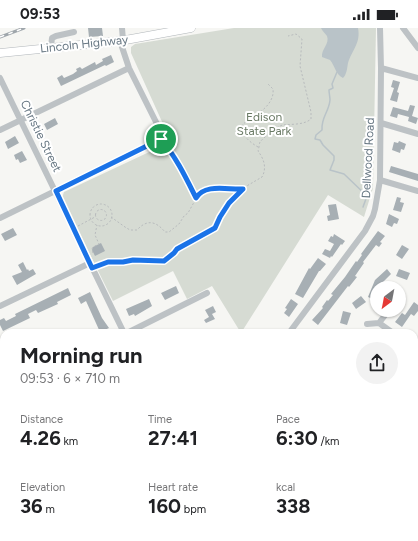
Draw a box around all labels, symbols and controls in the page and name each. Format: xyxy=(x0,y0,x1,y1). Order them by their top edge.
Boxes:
text: 09:53 xyxy=(20,5,60,23)
street label: Lincoln Highway xyxy=(39,32,129,56)
street label: Christie Street xyxy=(18,98,65,175)
park label: Edison State Park xyxy=(237,110,292,138)
street label: Dellwood Road xyxy=(359,117,377,199)
pin xyxy=(144,122,178,156)
icon: arrive xyxy=(150,128,172,150)
north arrow xyxy=(370,281,406,317)
map controls xyxy=(370,281,406,317)
text: Morning run xyxy=(20,342,143,369)
button: share xyxy=(356,342,398,384)
text: 09:53 · 6 × 710 m xyxy=(20,371,120,386)
text: Distance xyxy=(20,413,63,426)
text: Time xyxy=(148,413,172,426)
text: Pace xyxy=(276,413,300,426)
text: 4.26 xyxy=(20,426,61,450)
text: 27:41 xyxy=(148,426,198,450)
text: 6:30 xyxy=(276,426,318,450)
text: km xyxy=(61,435,78,448)
text: /km xyxy=(318,435,339,448)
text: Elevation xyxy=(20,481,65,494)
text: Heart rate xyxy=(148,481,198,494)
text: kcal xyxy=(276,481,295,494)
text: 36 xyxy=(20,494,43,518)
text: 160 xyxy=(148,494,181,518)
text: 338 xyxy=(276,494,310,518)
text: m xyxy=(43,503,55,516)
text: bpm xyxy=(181,503,206,516)

